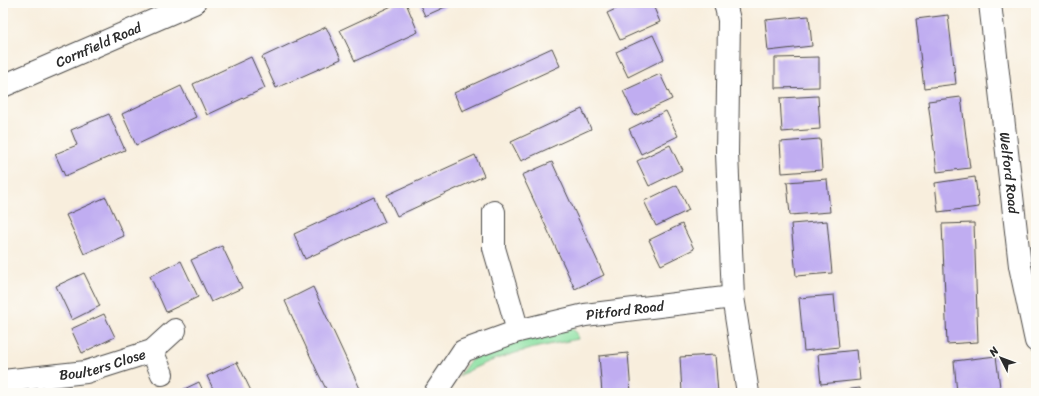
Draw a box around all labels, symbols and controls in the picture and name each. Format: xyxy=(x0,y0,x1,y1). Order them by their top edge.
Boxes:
street label: Cornfield Road xyxy=(52,15,147,75)
street label: Welford Road xyxy=(992,131,1026,217)
street label: Pitford Road xyxy=(584,293,667,328)
north arrow xyxy=(981,338,1021,378)
street label: Boulters Close xyxy=(58,342,149,388)
text: N xyxy=(984,342,1004,362)

